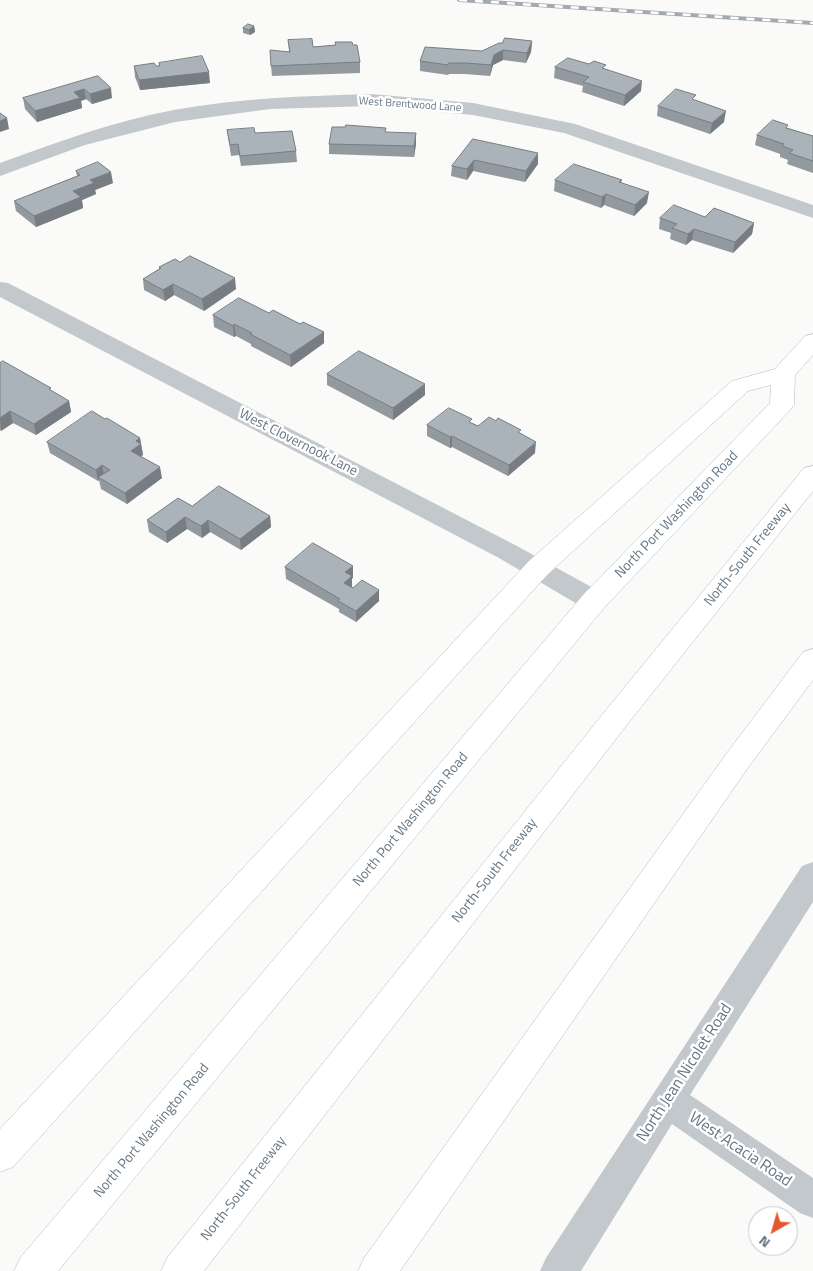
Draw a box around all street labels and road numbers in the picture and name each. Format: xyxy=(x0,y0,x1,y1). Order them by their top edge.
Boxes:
street label: West Brentwood Lane xyxy=(358,95,462,115)
street label: West Clovernook Lane xyxy=(236,406,360,480)
street label: North Port Washington Road xyxy=(612,448,742,582)
street label: North-South Freeway xyxy=(701,500,795,610)
street label: North Port Washington Road xyxy=(350,750,472,890)
street label: North-South Freeway xyxy=(449,815,541,927)
street label: North Jean Nicolet Road xyxy=(633,1001,737,1145)
street label: North Port Washington Road xyxy=(91,1061,213,1201)
street label: West Acacia Road xyxy=(685,1109,795,1191)
street label: North-South Freeway xyxy=(198,1133,290,1245)

